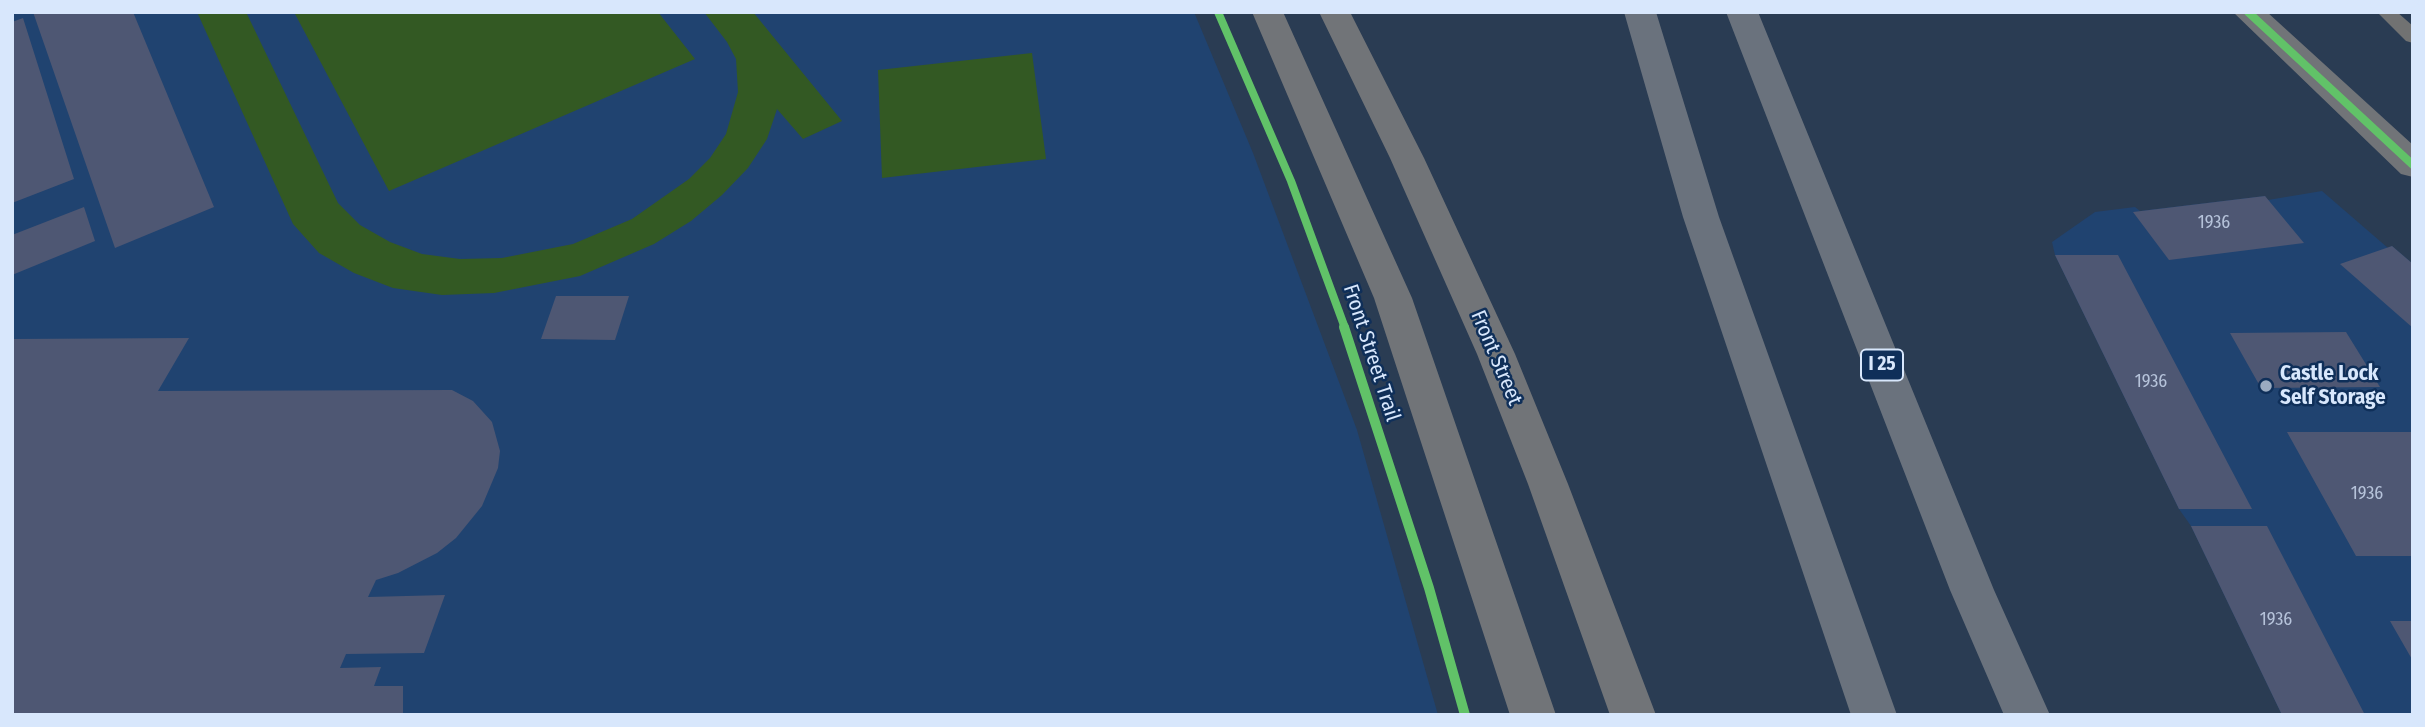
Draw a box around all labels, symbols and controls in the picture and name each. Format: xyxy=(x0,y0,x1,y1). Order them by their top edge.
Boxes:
house number: 1936 xyxy=(2198,212,2230,234)
street label: Front Street Trail xyxy=(1337,281,1405,425)
street label: Front Street xyxy=(1465,307,1527,409)
road number: I 25 xyxy=(1861,350,1903,380)
place label: Castle Lock Self Storage xyxy=(2280,361,2386,411)
house number: 1936 xyxy=(2135,371,2167,393)
marker: Castle Lock Self Storage xyxy=(2258,378,2274,394)
house number: 1936 xyxy=(2351,483,2383,505)
house number: 1936 xyxy=(2260,609,2292,631)

